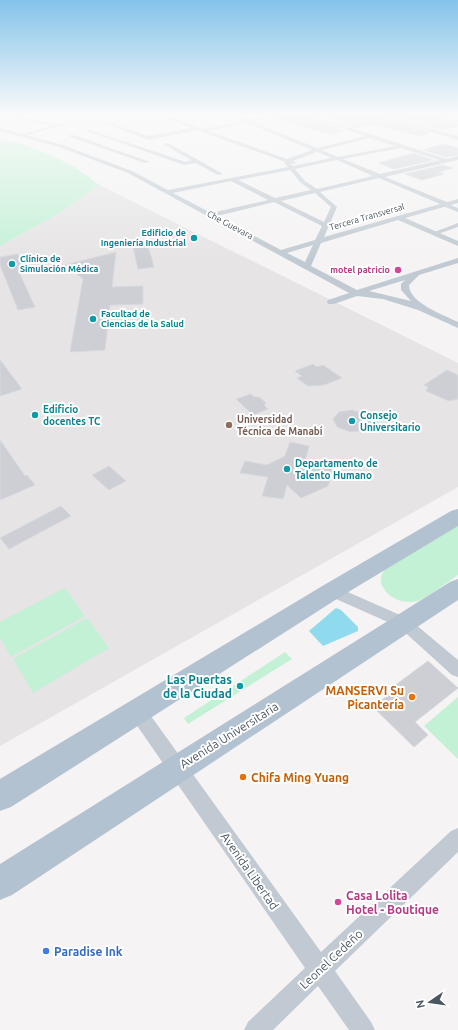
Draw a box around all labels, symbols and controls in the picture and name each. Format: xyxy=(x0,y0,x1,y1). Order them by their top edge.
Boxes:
street label: Tercera Transversal xyxy=(328,201,406,232)
street label: Che Guevara xyxy=(205,209,255,241)
place label: Edificio de Ingeniería Industrial xyxy=(101,228,186,248)
marker: Edificio de Ingeniería Industrial xyxy=(189,233,199,243)
place label: Clínica de Simulación Médica xyxy=(20,254,98,274)
marker: Clínica de Simulación Médica xyxy=(7,259,17,269)
place label: motel patricio xyxy=(330,265,390,275)
marker: motel patricio xyxy=(393,265,403,275)
place label: Facultad de Ciencias de la Salud xyxy=(101,309,184,329)
marker: Facultad de Ciencias de la Salud xyxy=(88,314,98,324)
place label: Edificio docentes TC xyxy=(43,404,101,427)
marker: Edificio docentes TC xyxy=(30,410,40,420)
place label: Consejo Universitario xyxy=(360,410,421,433)
place label: Universidad Técnica de Manabí xyxy=(237,414,323,437)
marker: Consejo Universitario xyxy=(347,416,357,426)
marker: Universidad Técnica de Manabí xyxy=(224,420,234,430)
place label: Departamento de Talento Humano xyxy=(295,458,378,481)
marker: Departamento de Talento Humano xyxy=(282,464,292,474)
place label: Las Puertas de la Ciudad xyxy=(163,673,232,700)
marker: Las Puertas de la Ciudad xyxy=(235,681,245,691)
place label: MANSERVI Su Picantería xyxy=(326,684,404,711)
marker: MANSERVI Su Picantería xyxy=(407,692,417,702)
street label: Avenida Universitaria xyxy=(177,699,281,771)
place label: Chifa Ming Yuang xyxy=(251,771,349,784)
marker: Chifa Ming Yuang xyxy=(238,772,248,782)
street label: Avenida Libertad xyxy=(219,830,281,912)
place label: Casa Lolita Hotel - Boutique xyxy=(346,889,439,916)
marker: Casa Lolita Hotel - Boutique xyxy=(333,897,343,907)
street label: Leonel Cedeño xyxy=(297,927,365,991)
place label: Paradise Ink xyxy=(54,945,123,958)
marker: Paradise Ink xyxy=(41,946,51,956)
north arrow xyxy=(410,982,450,1022)
text: N xyxy=(413,999,427,1010)

